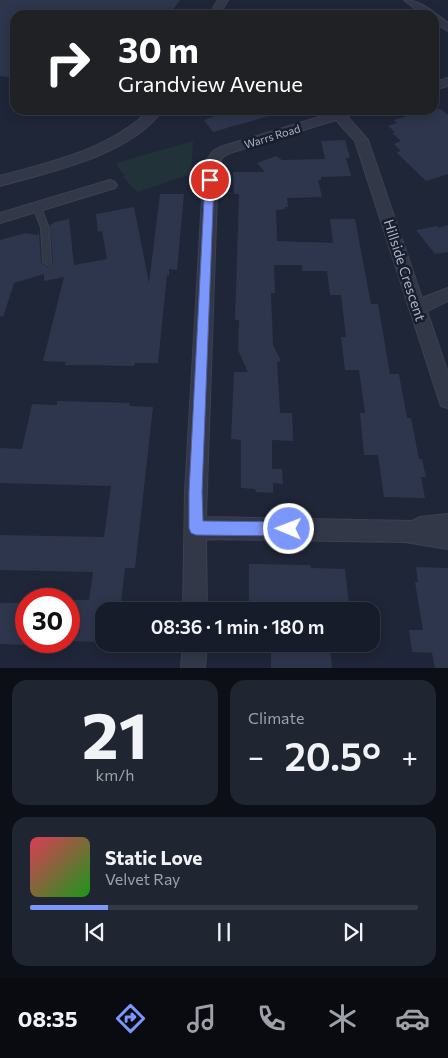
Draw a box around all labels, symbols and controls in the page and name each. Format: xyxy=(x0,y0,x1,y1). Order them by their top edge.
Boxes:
text: 30 m xyxy=(118,27,199,70)
icon: right xyxy=(35,30,100,95)
text: Grandview Avenue xyxy=(118,70,303,97)
street label: Warrs Road xyxy=(242,121,302,151)
pin xyxy=(189,159,231,201)
icon: arrive xyxy=(196,166,224,194)
street label: Hillside Crescent xyxy=(381,217,430,323)
position arrow xyxy=(262,502,314,554)
speed limit sign: 30 xyxy=(15,588,80,653)
text: 08:36 · 1 min · 180 m xyxy=(151,615,324,638)
text: 21 xyxy=(82,693,148,772)
text: Climate xyxy=(248,708,304,727)
text: 20.5° xyxy=(285,732,381,779)
text: − xyxy=(248,739,264,773)
text: + xyxy=(402,739,418,773)
text: km/h xyxy=(96,765,134,784)
text: Static Love xyxy=(105,846,202,869)
text: Velvet Ray xyxy=(105,869,180,888)
icon: previous xyxy=(81,918,109,946)
icon: pause xyxy=(210,918,238,946)
icon: next xyxy=(339,918,367,946)
icon: directions xyxy=(113,1001,148,1036)
icon: music xyxy=(184,1001,219,1036)
icon: phone xyxy=(254,1001,289,1036)
icon: climate xyxy=(325,1001,360,1036)
icon: car xyxy=(395,1001,430,1036)
text: 08:35 xyxy=(18,1005,77,1032)

